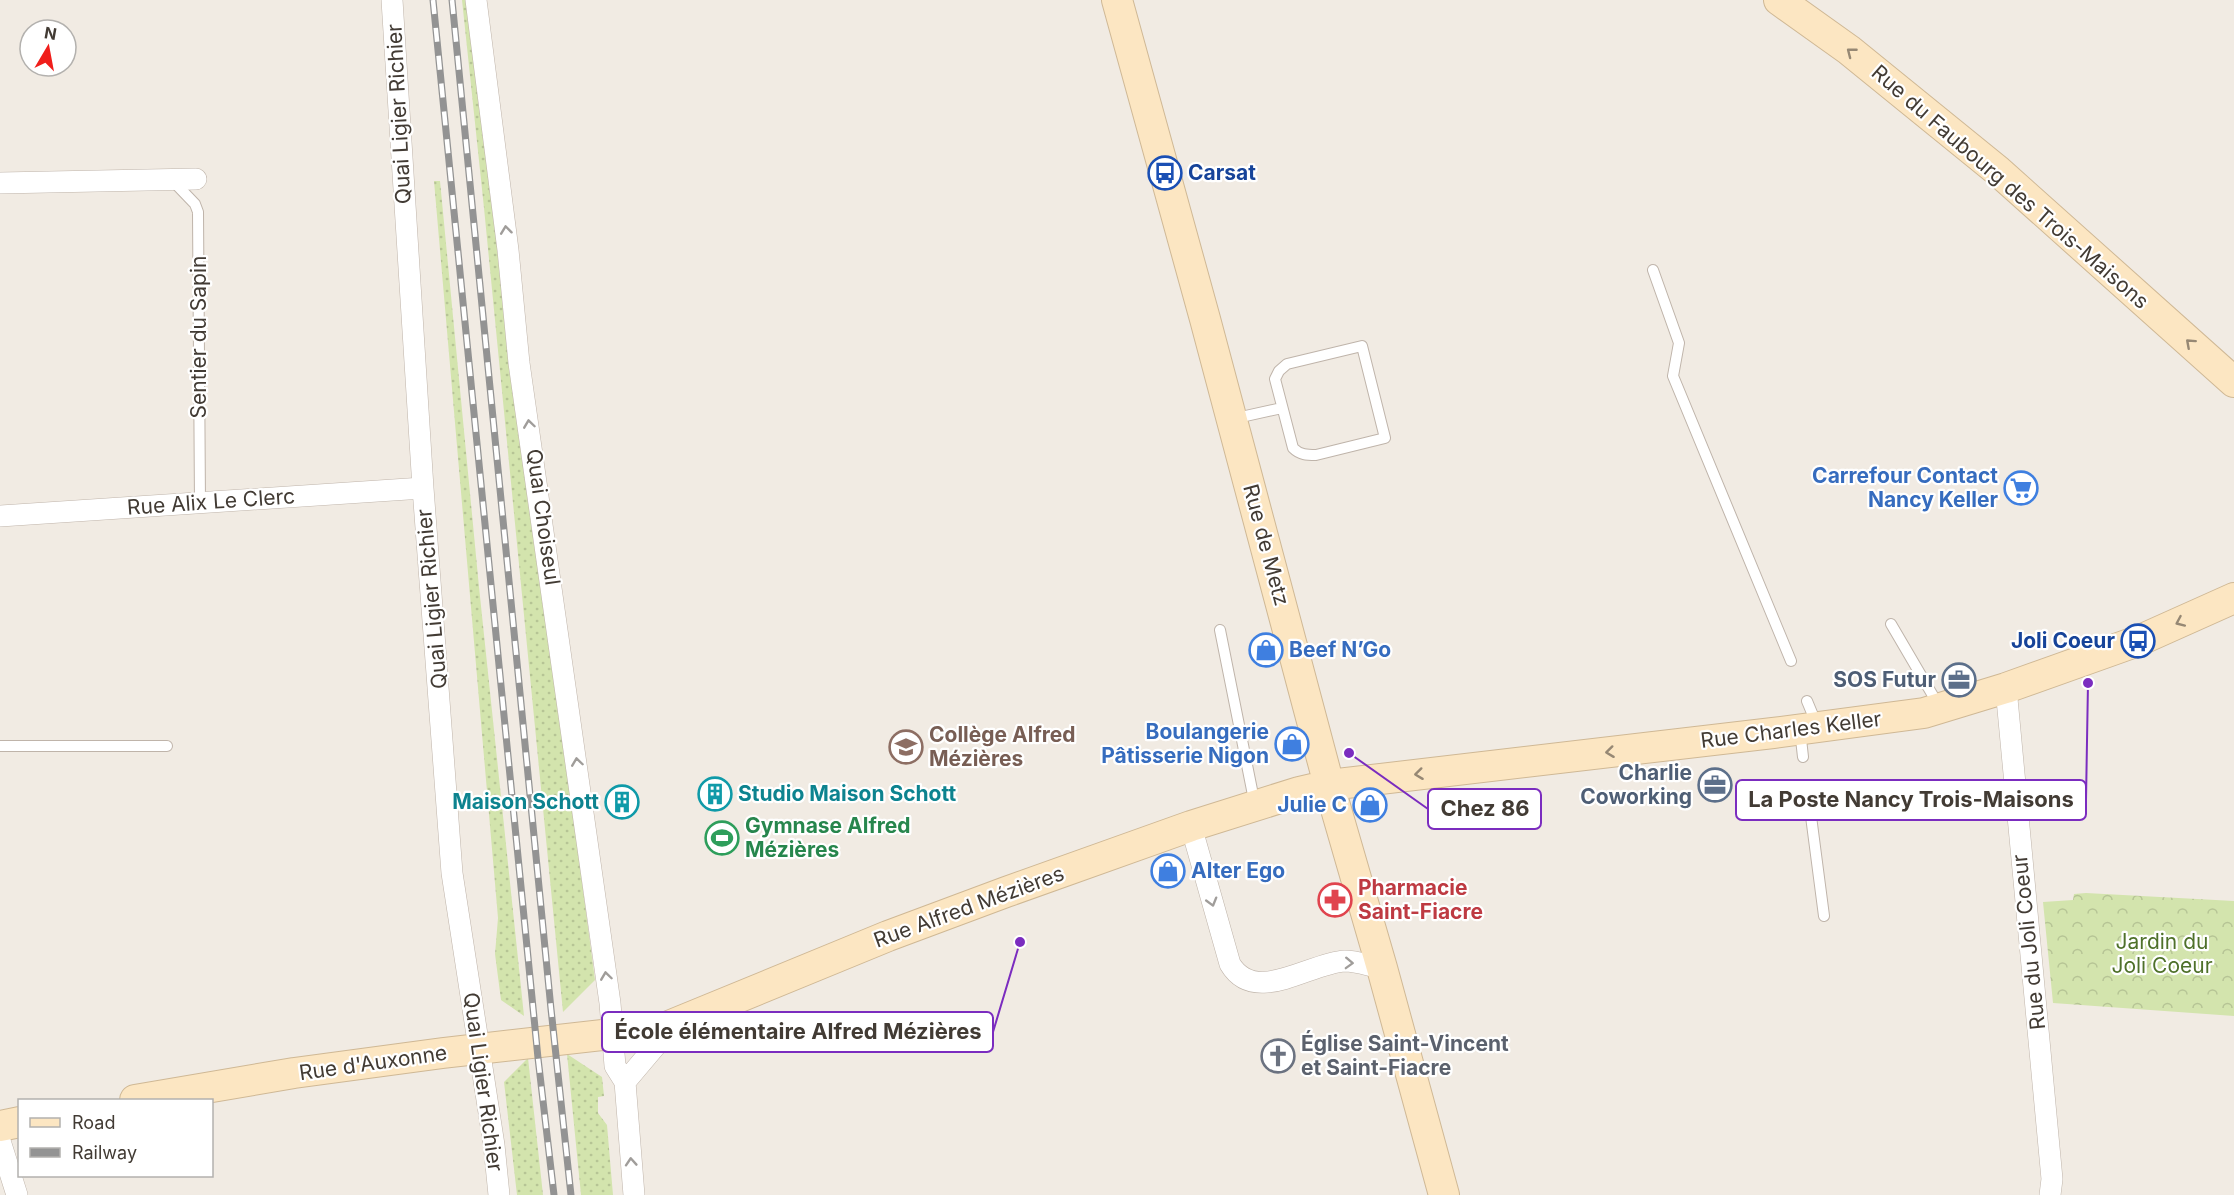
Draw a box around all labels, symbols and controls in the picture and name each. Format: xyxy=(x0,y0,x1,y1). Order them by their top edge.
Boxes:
north arrow xyxy=(18,18,78,78)
text: N xyxy=(43,22,58,44)
street label: Quai Ligier Richier xyxy=(381,23,416,205)
one-way arrow xyxy=(1847,48,1858,59)
street label: Rue du Faubourg des Trois-Maisons xyxy=(1867,59,2154,314)
bus stop icon: Carsat xyxy=(1147,155,1183,191)
place label: Carsat xyxy=(1188,160,1256,185)
one-way arrow xyxy=(500,225,513,235)
street label: Sentier du Sapin xyxy=(186,256,211,418)
one-way arrow xyxy=(2187,339,2197,350)
one-way arrow xyxy=(524,419,536,428)
street label: Quai Choiseul xyxy=(522,447,565,587)
place label: Carrefour Contact Nancy Keller xyxy=(1812,463,1998,512)
supermarket icon: Carrefour Contact Nancy Keller xyxy=(2003,470,2039,506)
street label: Rue de Metz xyxy=(1238,481,1295,608)
street label: Rue Alix Le Clerc xyxy=(126,483,296,520)
street label: Quai Ligier Richier xyxy=(411,508,452,690)
one-way arrow xyxy=(2176,614,2187,626)
bus stop icon: Joli Coeur xyxy=(2120,623,2156,659)
place label: Joli Coeur xyxy=(2011,628,2115,653)
shop icon: Beef N’Go xyxy=(1248,632,1284,668)
place label: Beef N’Go xyxy=(1289,637,1391,662)
office icon: SOS Futur xyxy=(1941,662,1977,698)
place label: SOS Futur xyxy=(1833,667,1936,692)
street label: Rue Charles Keller xyxy=(1699,706,1883,753)
place label: Boulangerie Pâtisserie Nigon xyxy=(1101,719,1269,768)
place label: Collège Alfred Mézières xyxy=(929,722,1076,771)
shop icon: Boulangerie Pâtisserie Nigon xyxy=(1274,726,1310,762)
school or university icon: Collège Alfred Mézières xyxy=(888,729,924,765)
one-way arrow xyxy=(1605,745,1614,758)
one-way arrow xyxy=(571,758,583,767)
place label: Charlie Coworking xyxy=(1580,760,1692,809)
office icon: Charlie Coworking xyxy=(1697,767,1733,803)
one-way arrow xyxy=(1414,768,1423,780)
building icon: Studio Maison Schott xyxy=(697,776,733,812)
callout: La Poste Nancy Trois-Maisons xyxy=(1736,780,2086,820)
place label: Studio Maison Schott xyxy=(738,781,956,806)
building icon: Maison Schott xyxy=(604,784,640,820)
text: La Poste Nancy Trois-Maisons xyxy=(1748,786,2074,812)
shop icon: Julie C xyxy=(1352,787,1388,823)
place label: Maison Schott xyxy=(452,789,599,814)
callout: Chez 86 xyxy=(1428,789,1541,829)
place label: Julie C xyxy=(1277,792,1347,817)
text: Chez 86 xyxy=(1440,795,1530,821)
place label: Gymnase Alfred Mézières xyxy=(745,813,911,862)
sports icon: Gymnase Alfred Mézières xyxy=(704,820,740,856)
shop icon: Alter Ego xyxy=(1150,853,1186,889)
street label: Rue du Joli Coeur xyxy=(2007,853,2050,1031)
place label: Alter Ego xyxy=(1191,858,1285,883)
street label: Rue Alfred Mézières xyxy=(870,860,1067,953)
place label: Pharmacie Saint-Fiacre xyxy=(1358,875,1483,924)
pharmacy icon: Pharmacie Saint-Fiacre xyxy=(1317,882,1353,918)
one-way arrow xyxy=(1205,896,1217,907)
park label: Jardin du Joli Coeur xyxy=(2111,929,2213,978)
one-way arrow xyxy=(1345,957,1354,970)
one-way arrow xyxy=(600,972,612,981)
street label: Quai Ligier Richier xyxy=(459,991,508,1173)
callout: École élémentaire Alfred Mézières xyxy=(602,1012,993,1052)
text: École élémentaire Alfred Mézières xyxy=(614,1018,982,1044)
place label: Église Saint-Vincent et Saint-Fiacre xyxy=(1301,1030,1509,1080)
church icon: Église Saint-Vincent et Saint-Fiacre xyxy=(1260,1038,1296,1074)
street label: Rue d'Auxonne xyxy=(297,1040,449,1085)
legend xyxy=(18,1099,213,1177)
text: Road xyxy=(72,1112,115,1133)
text: Railway xyxy=(72,1142,137,1163)
one-way arrow xyxy=(625,1158,638,1167)

